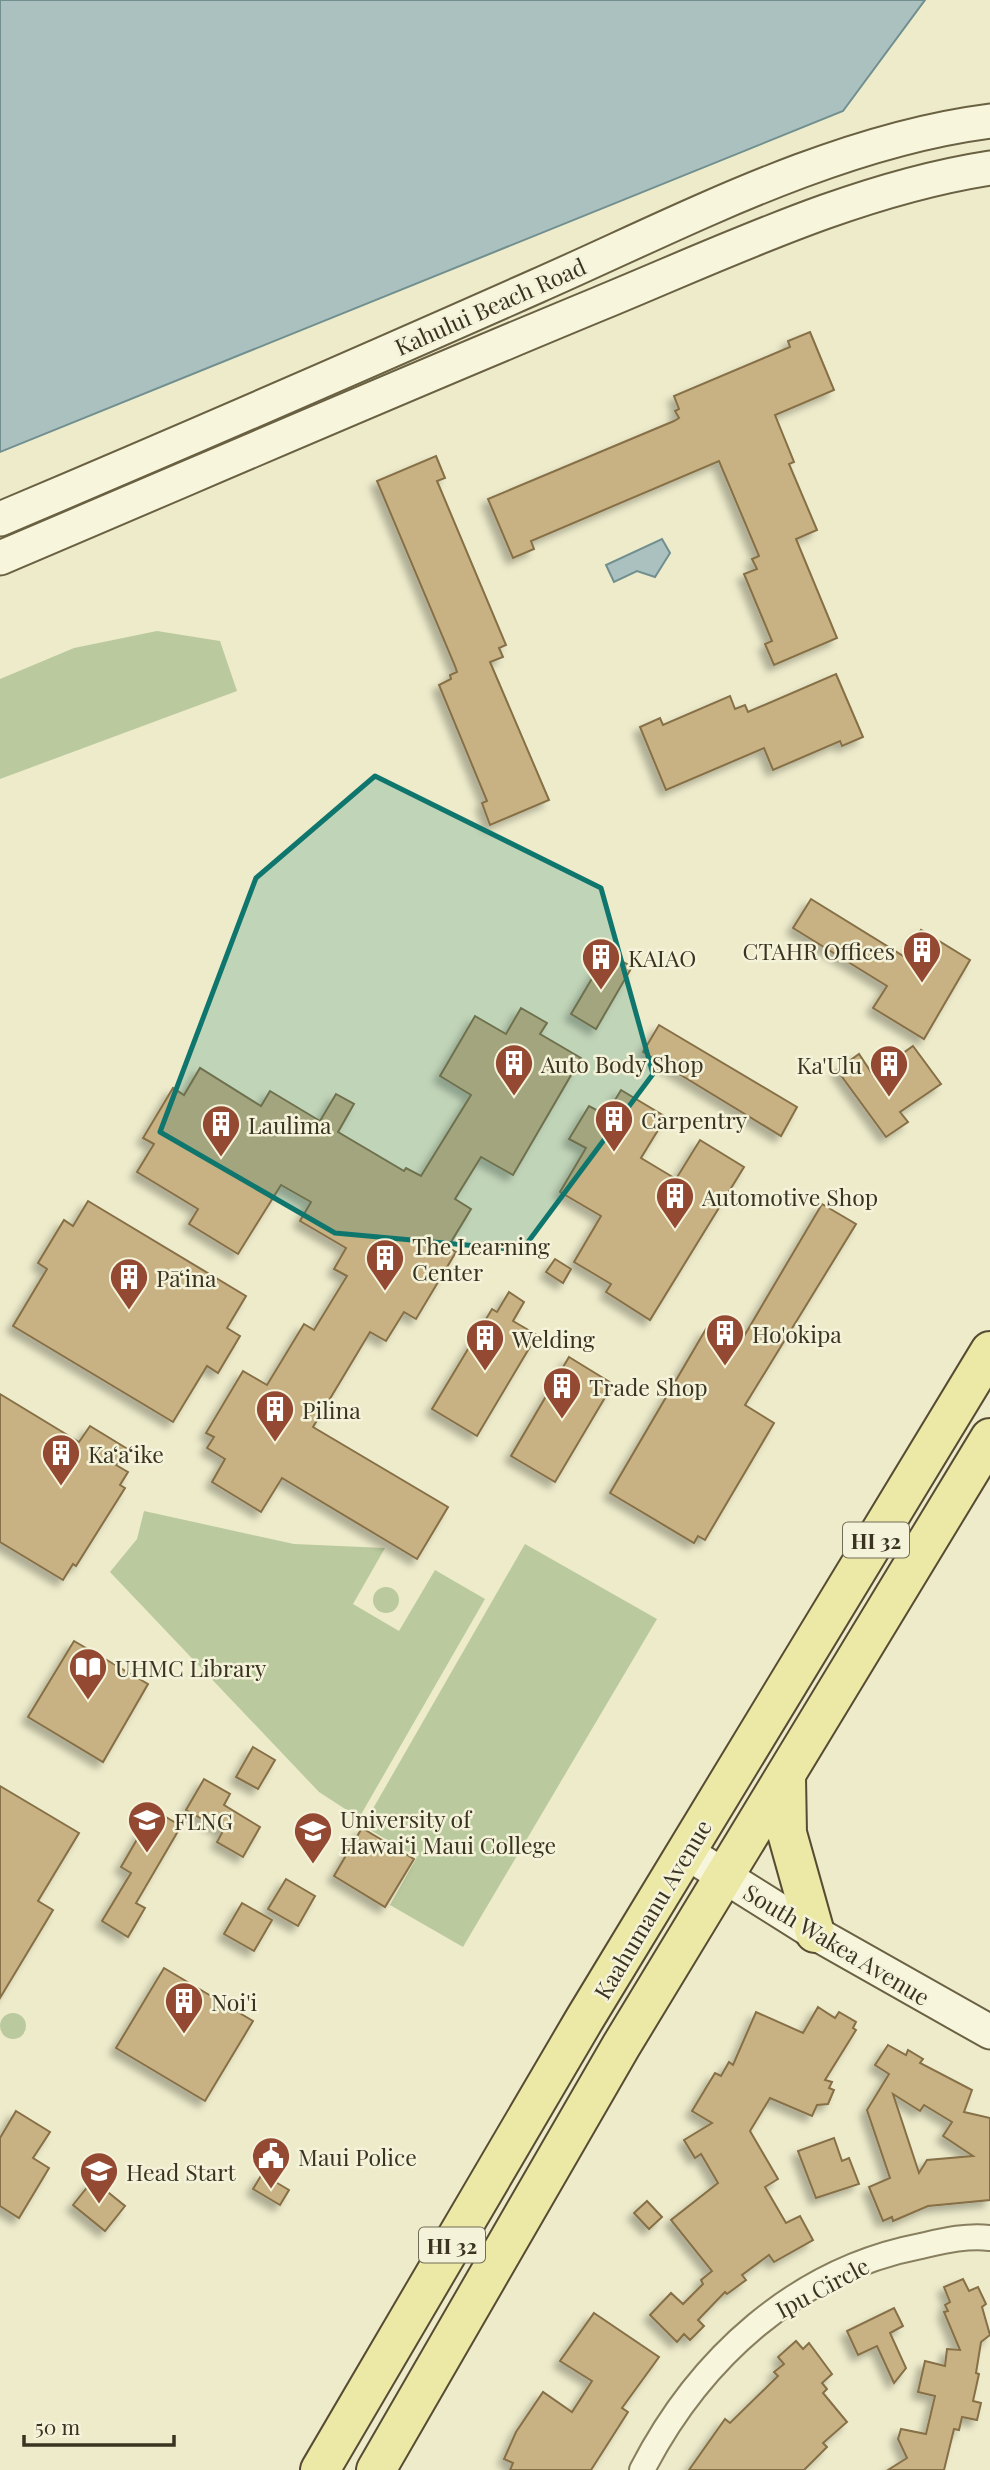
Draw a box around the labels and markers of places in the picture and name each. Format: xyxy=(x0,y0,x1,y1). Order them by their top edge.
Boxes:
building icon: CTAHR Offices xyxy=(901,929,943,984)
place label: CTAHR Offices xyxy=(743,935,895,966)
building icon: KAIAO xyxy=(580,936,622,991)
place label: KAIAO xyxy=(628,942,696,973)
building icon: Auto Body Shop xyxy=(493,1042,535,1097)
building icon: Ka'Ulu xyxy=(868,1043,910,1098)
place label: Auto Body Shop xyxy=(540,1048,704,1079)
place label: Ka'Ulu xyxy=(796,1049,862,1080)
building icon: Carpentry xyxy=(593,1098,635,1153)
building icon: Laulima xyxy=(200,1103,242,1158)
place label: Carpentry xyxy=(641,1104,748,1135)
place label: Laulima xyxy=(248,1109,332,1140)
building icon: Automotive Shop xyxy=(654,1175,696,1230)
place label: Automotive Shop xyxy=(701,1181,878,1212)
place label: The Learning Center xyxy=(412,1230,550,1287)
building icon: The Learning Center xyxy=(364,1237,406,1292)
building icon: Pā‘ina xyxy=(108,1256,150,1311)
place label: Pā‘ina xyxy=(156,1262,217,1293)
building icon: Ho'okipa xyxy=(704,1312,746,1367)
building icon: Welding xyxy=(464,1317,506,1372)
place label: Ho'okipa xyxy=(752,1318,842,1349)
place label: Welding xyxy=(511,1323,595,1354)
building icon: Trade Shop xyxy=(541,1365,583,1420)
place label: Trade Shop xyxy=(589,1371,708,1402)
building icon: Pilina xyxy=(254,1388,296,1443)
place label: Pilina xyxy=(302,1394,361,1425)
building icon: Ka‘a‘ike xyxy=(40,1432,82,1487)
place label: Ka‘a‘ike xyxy=(88,1438,164,1469)
library icon: UHMC Library xyxy=(67,1646,109,1701)
place label: UHMC Library xyxy=(115,1652,267,1683)
school or university icon: FLNG xyxy=(126,1799,168,1854)
place label: University of Hawai‘i Maui College xyxy=(340,1803,556,1860)
place label: FLNG xyxy=(174,1805,233,1836)
school or university icon: University of Hawai‘i Maui College xyxy=(292,1810,334,1865)
building icon: Noi'i xyxy=(163,1980,205,2035)
place label: Noi'i xyxy=(211,1986,258,2017)
public building icon: Maui Police xyxy=(250,2135,292,2190)
place label: Maui Police xyxy=(298,2141,417,2172)
school or university icon: Head Start xyxy=(78,2150,120,2205)
place label: Head Start xyxy=(126,2156,236,2187)

